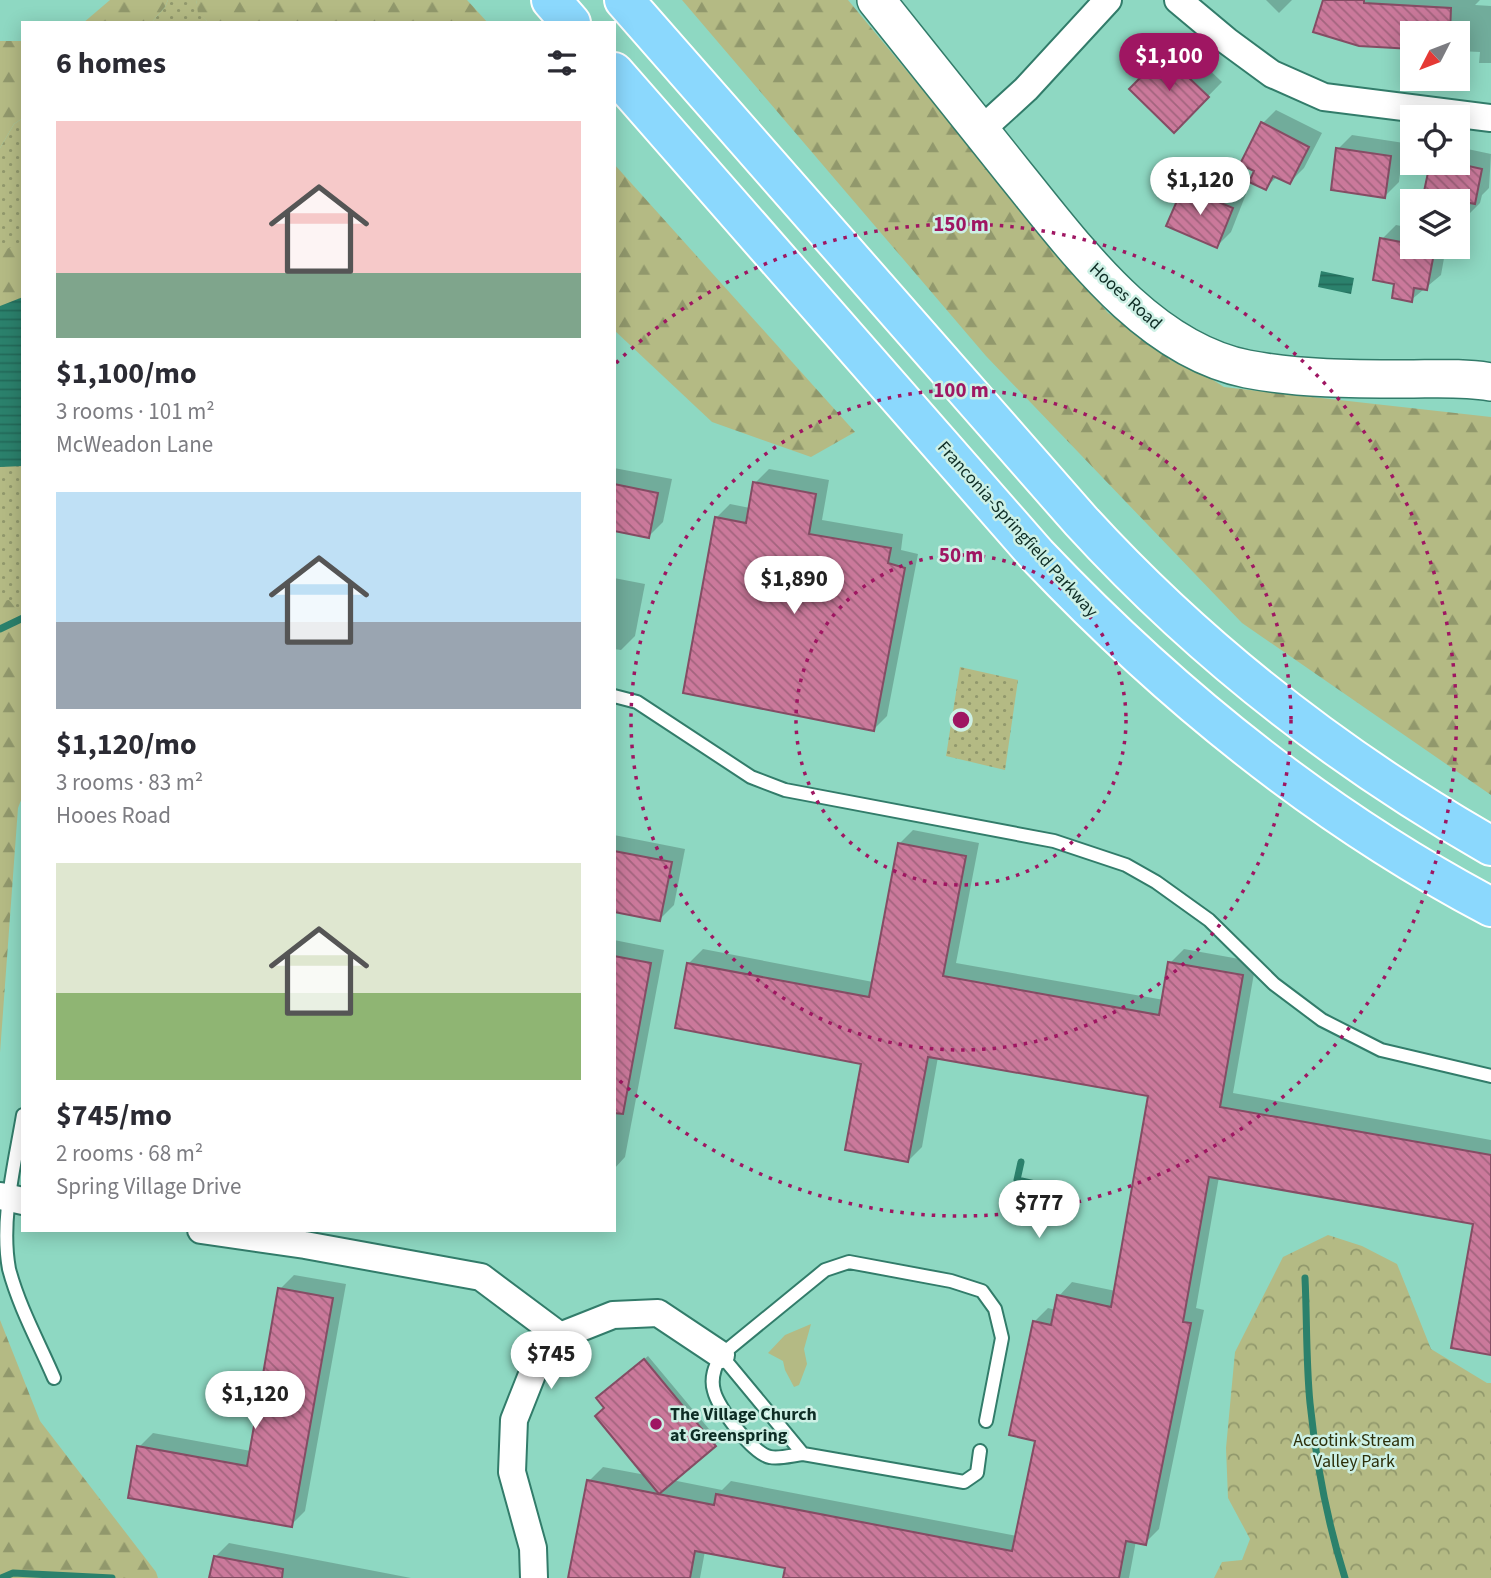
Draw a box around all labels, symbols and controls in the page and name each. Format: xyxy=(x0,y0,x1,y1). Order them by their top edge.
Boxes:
north arrow xyxy=(1400,21,1470,91)
map controls xyxy=(1400,21,1470,259)
pin: $1,100 xyxy=(1112,34,1226,93)
text: $1,100 xyxy=(1135,39,1203,72)
text: 6 homes xyxy=(56,42,166,85)
icon: filters xyxy=(543,44,581,82)
button: locate xyxy=(1400,105,1470,175)
pin: $1,120 xyxy=(1143,158,1257,217)
text: $1,120 xyxy=(1166,163,1234,196)
icon: home xyxy=(256,166,382,292)
button: layers xyxy=(1400,189,1470,259)
text: 150 m xyxy=(933,209,989,239)
street label: Hooes Road xyxy=(1084,257,1167,336)
text: $1,100/mo xyxy=(56,352,197,395)
text: 100 m xyxy=(933,375,989,405)
text: 3 rooms · 101 m² xyxy=(56,395,215,428)
text: McWeadon Lane xyxy=(56,428,213,461)
street label: Franconia-Springfield Parkway xyxy=(932,436,1104,623)
icon: home xyxy=(256,537,382,663)
text: 50 m xyxy=(939,540,983,570)
pin: $1,890 xyxy=(737,556,851,616)
text: $1,890 xyxy=(760,562,828,595)
centre of rings xyxy=(949,708,973,732)
text: $1,120/mo xyxy=(56,723,197,766)
text: 3 rooms · 83 m² xyxy=(56,766,203,799)
text: Hooes Road xyxy=(56,799,171,832)
icon: home xyxy=(256,908,382,1034)
text: $745/mo xyxy=(56,1094,172,1137)
text: 2 rooms · 68 m² xyxy=(56,1137,203,1170)
text: Spring Village Drive xyxy=(56,1170,241,1203)
pin: $777 xyxy=(998,1180,1080,1240)
text: $777 xyxy=(1015,1186,1063,1219)
pin: $745 xyxy=(510,1332,592,1391)
text: $745 xyxy=(527,1337,575,1370)
pin: $1,120 xyxy=(198,1372,312,1431)
text: $1,120 xyxy=(221,1377,289,1410)
place label: The Village Church at Greenspring xyxy=(670,1402,817,1448)
marker: The Village Church at Greenspring xyxy=(648,1416,664,1432)
park label: Accotink Stream Valley Park xyxy=(1293,1428,1415,1474)

